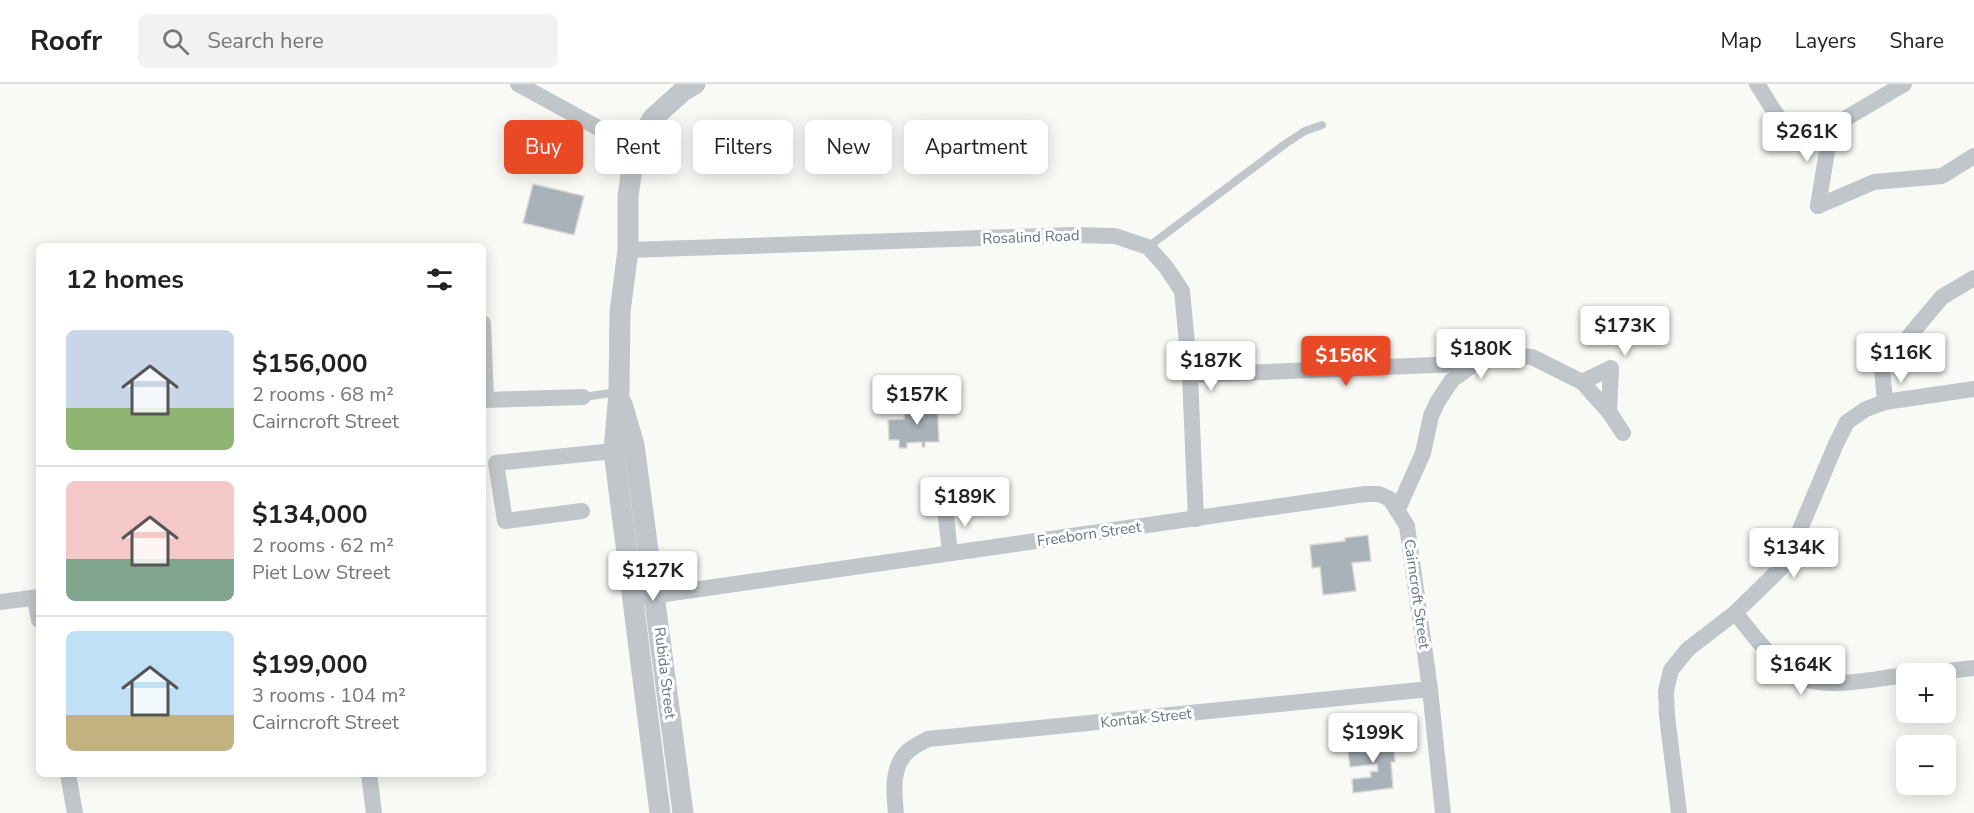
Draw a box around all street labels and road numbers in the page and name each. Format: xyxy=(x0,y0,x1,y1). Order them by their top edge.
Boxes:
street label: Rosalind Road xyxy=(982,225,1080,249)
street label: Freeborn Street xyxy=(1036,517,1143,551)
street label: Cairncroft Street xyxy=(1399,538,1435,651)
street label: Rubida Street xyxy=(649,626,681,721)
street label: Kontak Street xyxy=(1099,703,1193,733)

